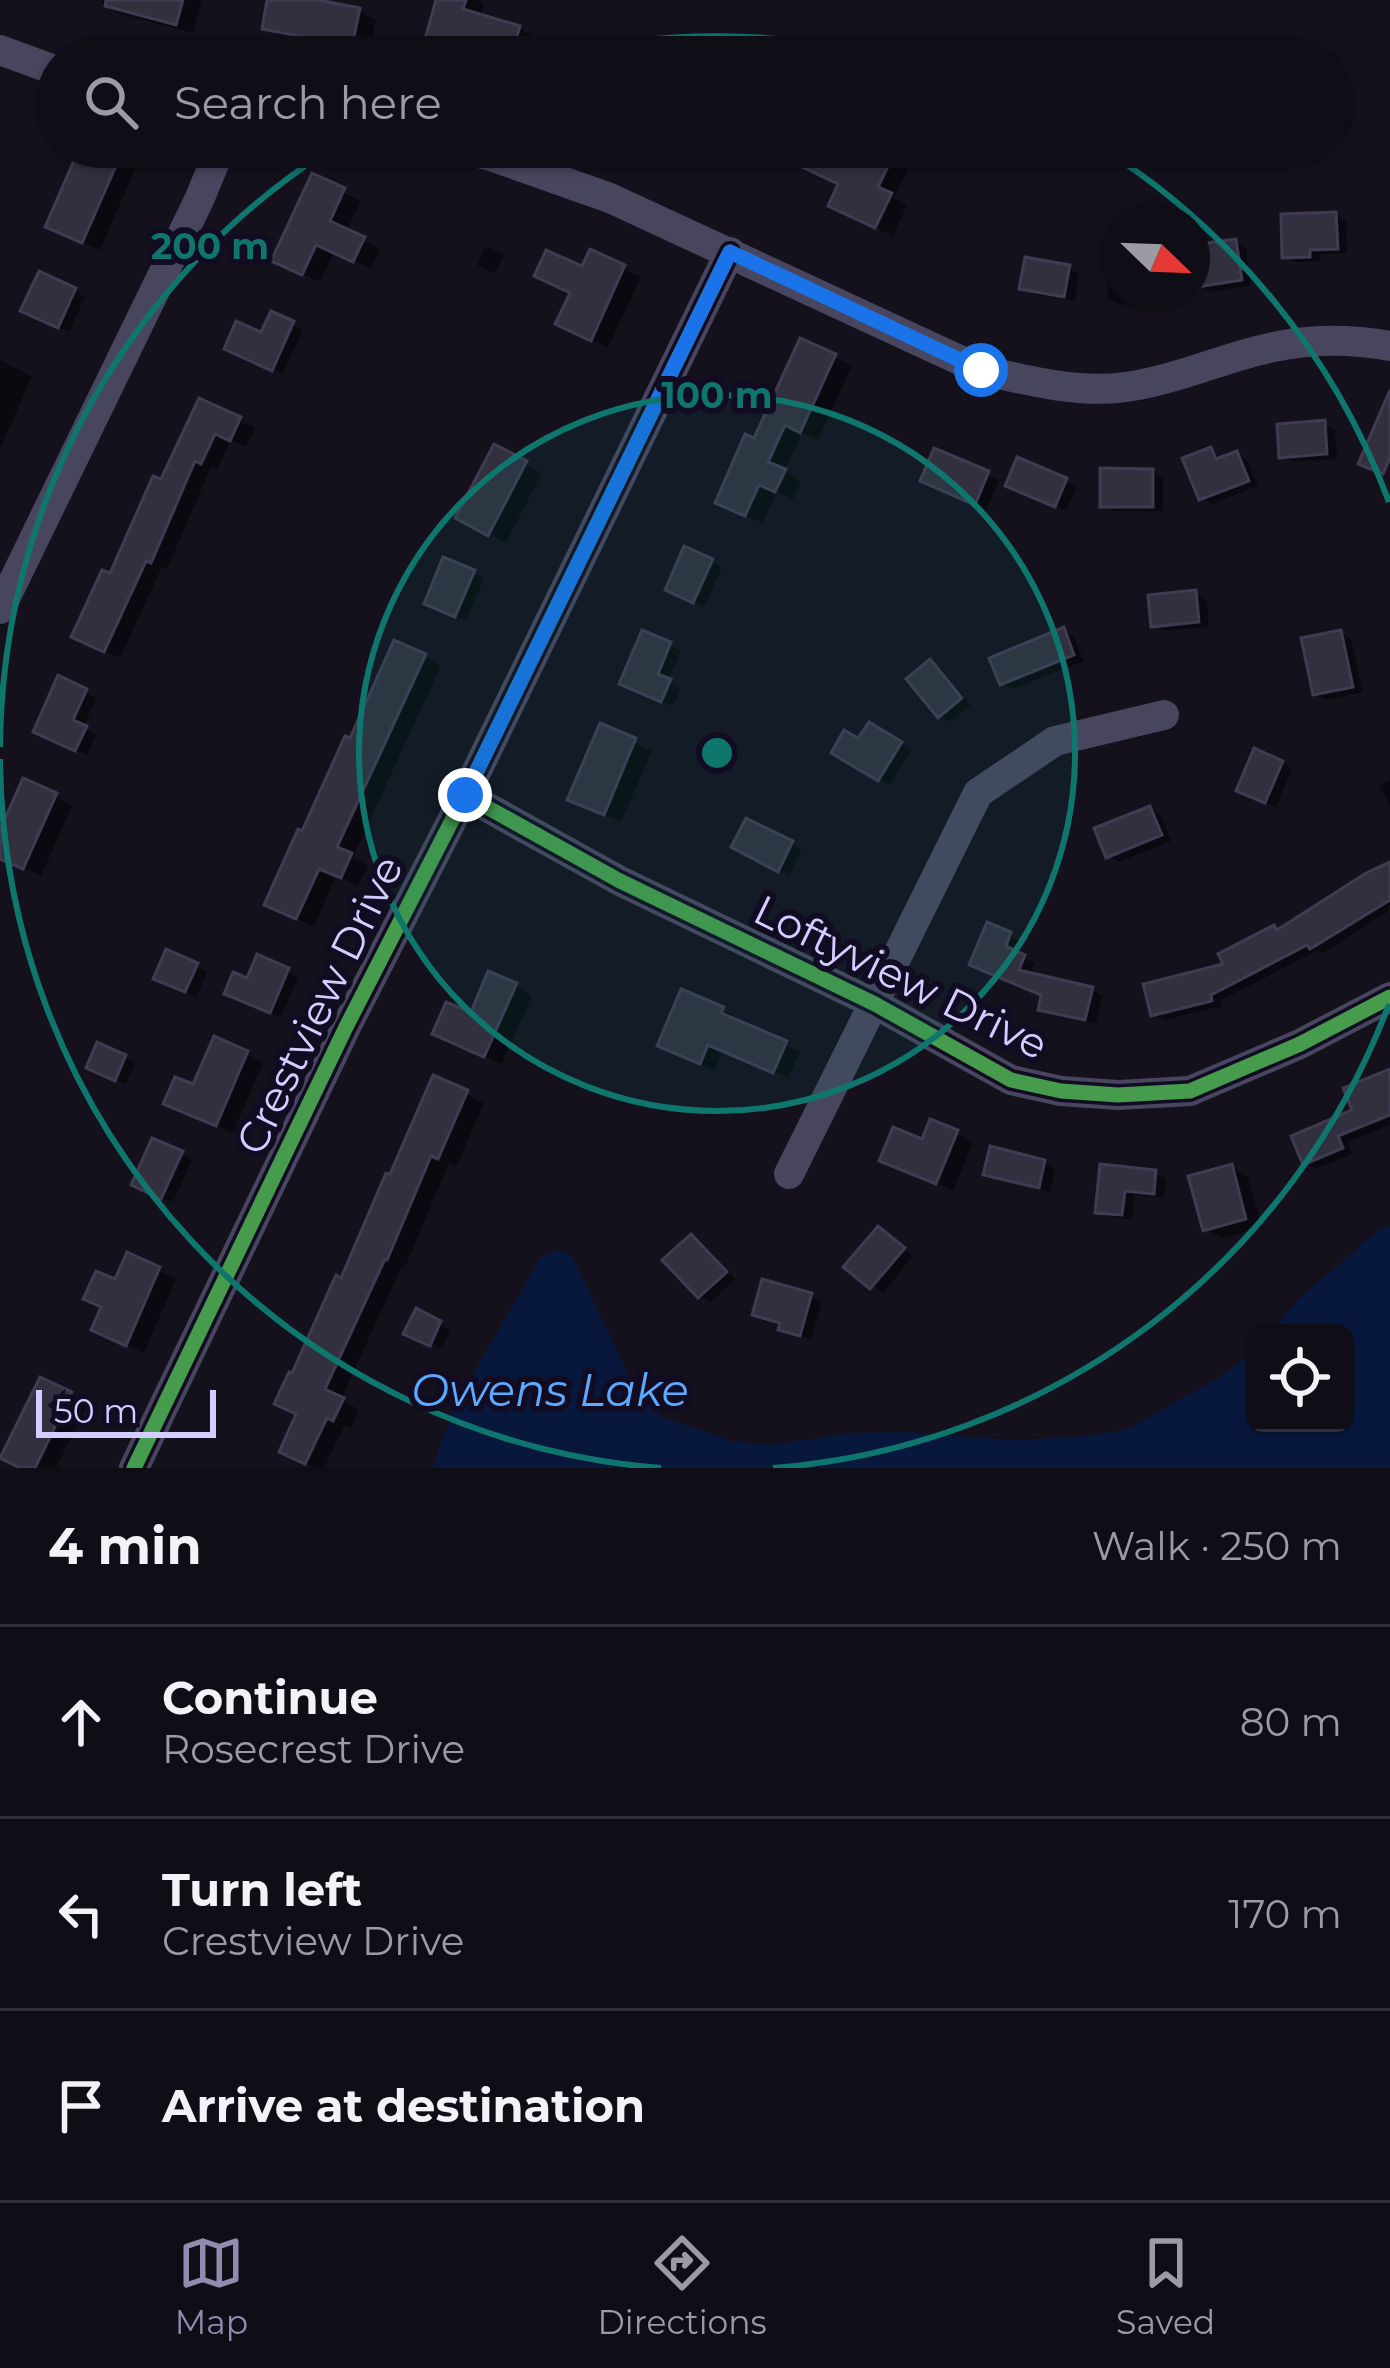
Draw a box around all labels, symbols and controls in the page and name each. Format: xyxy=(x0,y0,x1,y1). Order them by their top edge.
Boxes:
search box xyxy=(36,36,1354,168)
icon: search xyxy=(78,69,144,135)
text: Search here xyxy=(174,75,442,130)
north arrow xyxy=(1102,204,1210,312)
text: 200 m xyxy=(151,224,269,268)
route start xyxy=(954,343,1008,397)
text: 100 m xyxy=(662,373,772,417)
centre of rings xyxy=(696,732,738,774)
route end xyxy=(438,768,492,822)
street label: Crestview Drive xyxy=(224,847,414,1163)
street label: Loftyview Drive xyxy=(746,883,1056,1071)
map controls xyxy=(1246,1324,1354,1432)
button: locate xyxy=(1246,1324,1354,1432)
water label: Owens Lake xyxy=(411,1362,689,1417)
scale bar xyxy=(36,1384,216,1437)
text: 50 m xyxy=(54,1391,138,1431)
text: 4 min xyxy=(48,1515,202,1577)
text: Walk · 250 m xyxy=(1092,1522,1342,1570)
text: Continue xyxy=(162,1670,378,1725)
icon: ahead xyxy=(48,1689,114,1755)
text: 80 m xyxy=(1240,1698,1342,1746)
text: Rosecrest Drive xyxy=(162,1725,465,1773)
text: Turn left xyxy=(162,1862,362,1917)
icon: left xyxy=(48,1881,114,1947)
text: 170 m xyxy=(1228,1890,1342,1938)
text: Crestview Drive xyxy=(162,1917,464,1965)
icon: arrive xyxy=(48,2073,114,2139)
text: Arrive at destination xyxy=(162,2078,645,2133)
tab: Map xyxy=(175,2230,248,2342)
tab: Directions xyxy=(598,2230,767,2342)
tab: Saved xyxy=(1116,2230,1215,2342)

